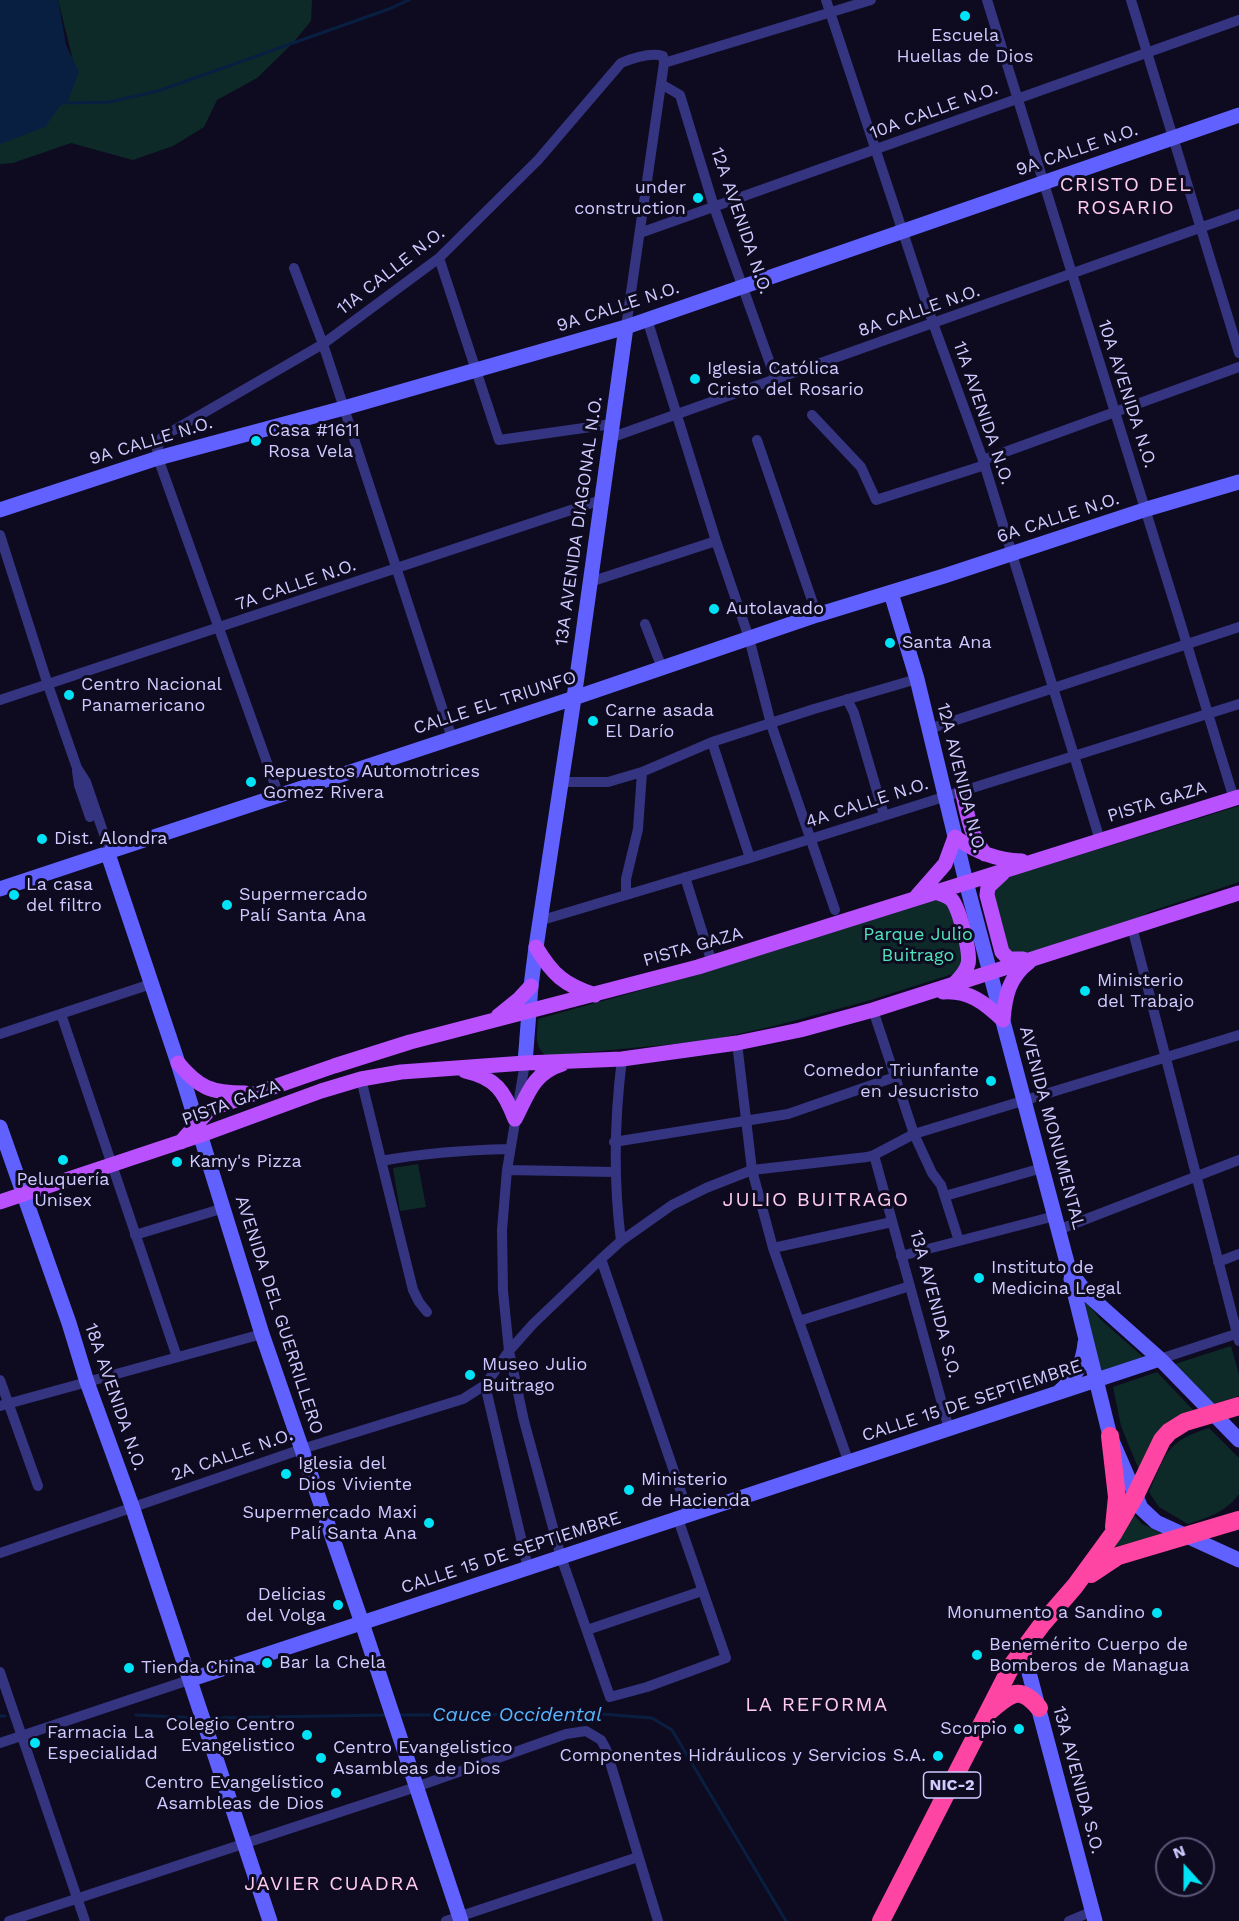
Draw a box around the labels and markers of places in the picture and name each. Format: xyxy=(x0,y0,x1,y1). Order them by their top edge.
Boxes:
marker: Escuela Huellas de Dios xyxy=(958,9,972,23)
place label: Escuela Huellas de Dios xyxy=(896,25,1034,68)
place label: under construction xyxy=(574,177,686,219)
marker: under construction xyxy=(691,191,705,205)
place label: Iglesia Católica Cristo del Rosario xyxy=(707,358,864,400)
marker: Iglesia Católica Cristo del Rosario xyxy=(688,372,702,386)
place label: Casa #1611 Rosa Vela xyxy=(268,420,360,462)
marker: Casa #1611 Rosa Vela xyxy=(249,434,263,448)
place label: Autolavado xyxy=(726,598,824,620)
marker: Autolavado xyxy=(707,602,721,616)
place label: Santa Ana xyxy=(902,632,992,654)
marker: Santa Ana xyxy=(883,636,897,650)
place label: Centro Nacional Panamericano xyxy=(81,674,222,716)
marker: Centro Nacional Panamericano xyxy=(62,688,76,702)
place label: Carne asada El Darío xyxy=(605,700,714,742)
marker: Carne asada El Darío xyxy=(586,714,600,728)
place label: Repuestos Automotrices Gomez Rivera xyxy=(263,761,480,804)
marker: Repuestos Automotrices Gomez Rivera xyxy=(244,775,258,789)
place label: Dist. Alondra xyxy=(54,828,168,850)
marker: Dist. Alondra xyxy=(35,832,49,846)
place label: La casa del filtro xyxy=(26,874,102,916)
place label: Supermercado Palí Santa Ana xyxy=(239,884,368,926)
marker: La casa del filtro xyxy=(7,888,21,902)
marker: Supermercado Palí Santa Ana xyxy=(220,898,234,912)
place label: Ministerio del Trabajo xyxy=(1097,970,1194,1012)
marker: Ministerio del Trabajo xyxy=(1078,984,1092,998)
place label: Comedor Triunfante en Jesucristo xyxy=(803,1060,979,1102)
marker: Comedor Triunfante en Jesucristo xyxy=(984,1074,998,1088)
place label: Kamy's Pizza xyxy=(189,1151,302,1173)
marker: Peluquería Unisex xyxy=(56,1153,70,1167)
marker: Kamy's Pizza xyxy=(170,1155,184,1169)
place label: Peluquería Unisex xyxy=(17,1169,109,1212)
place label: Instituto de Medicina Legal xyxy=(991,1257,1121,1300)
marker: Instituto de Medicina Legal xyxy=(972,1271,986,1285)
place label: Museo Julio Buitrago xyxy=(482,1354,587,1396)
marker: Museo Julio Buitrago xyxy=(463,1368,477,1382)
place label: Iglesia del Dios Viviente xyxy=(298,1453,412,1496)
marker: Iglesia del Dios Viviente xyxy=(279,1467,293,1481)
place label: Ministerio de Hacienda xyxy=(641,1469,750,1512)
marker: Ministerio de Hacienda xyxy=(622,1483,636,1497)
place label: Supermercado Maxi Palí Santa Ana xyxy=(243,1502,417,1544)
marker: Supermercado Maxi Palí Santa Ana xyxy=(422,1516,436,1530)
place label: Delicias del Volga xyxy=(246,1584,326,1626)
marker: Delicias del Volga xyxy=(331,1598,345,1612)
place label: Monumento a Sandino xyxy=(947,1602,1145,1624)
marker: Monumento a Sandino xyxy=(1150,1606,1164,1620)
place label: Benemérito Cuerpo de Bomberos de Managua xyxy=(989,1634,1189,1676)
marker: Benemérito Cuerpo de Bomberos de Managua xyxy=(970,1648,984,1662)
place label: Bar la Chela xyxy=(279,1652,386,1674)
marker: Bar la Chela xyxy=(260,1656,274,1670)
place label: Tienda China xyxy=(141,1657,255,1679)
marker: Tienda China xyxy=(122,1661,136,1675)
place label: Colegio Centro Evangelistico xyxy=(166,1714,295,1756)
place label: Scorpio xyxy=(940,1718,1007,1740)
place label: Farmacia La Especialidad xyxy=(47,1722,158,1764)
marker: Scorpio xyxy=(1012,1722,1026,1736)
marker: Colegio Centro Evangelistico xyxy=(300,1728,314,1742)
marker: Farmacia La Especialidad xyxy=(28,1736,42,1750)
place label: Centro Evangelistico Asambleas de Dios xyxy=(333,1737,513,1780)
place label: Componentes Hidráulicos y Servicios S.A. xyxy=(560,1745,926,1767)
marker: Componentes Hidráulicos y Servicios S.A. xyxy=(931,1749,945,1763)
marker: Centro Evangelistico Asambleas de Dios xyxy=(314,1751,328,1765)
place label: Centro Evangelístico Asambleas de Dios xyxy=(144,1772,324,1814)
marker: Centro Evangelístico Asambleas de Dios xyxy=(329,1786,343,1800)

